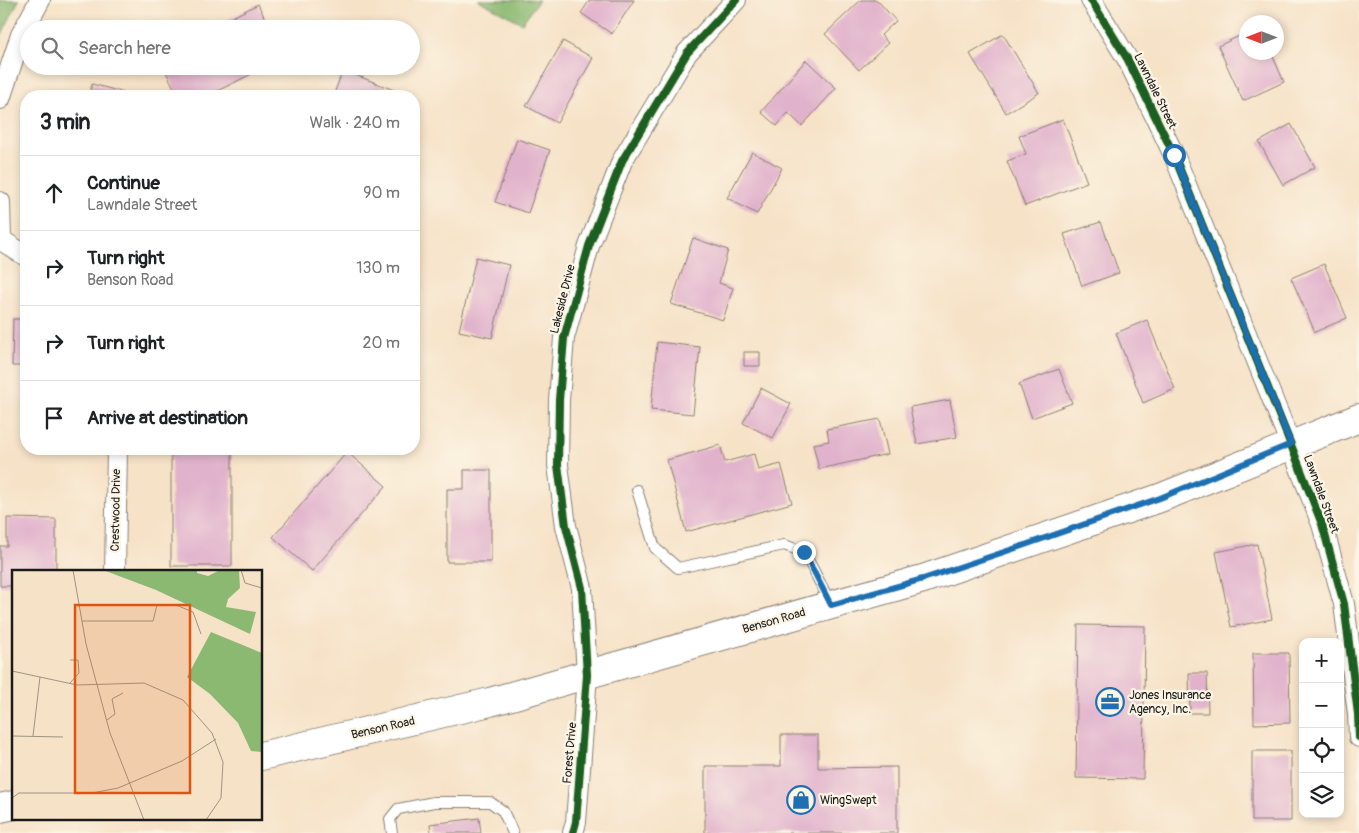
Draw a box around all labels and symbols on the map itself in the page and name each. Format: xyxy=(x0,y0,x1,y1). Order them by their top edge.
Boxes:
north arrow xyxy=(1239,15,1284,60)
street label: Lawndale Street xyxy=(1130,51,1180,132)
route start xyxy=(1163,144,1186,167)
street label: Lakeside Drive xyxy=(547,263,579,335)
street label: Lawndale Street xyxy=(1300,453,1342,536)
street label: Crestwood Drive xyxy=(108,468,124,551)
route end xyxy=(793,541,816,564)
inset map xyxy=(12,570,262,820)
street label: Benson Road xyxy=(741,605,807,637)
office icon: Jones Insurance Agency, Inc. xyxy=(1095,687,1125,717)
place label: Jones Insurance Agency, Inc. xyxy=(1129,688,1211,717)
street label: Benson Road xyxy=(350,713,416,743)
street label: Forest Drive xyxy=(560,722,580,784)
shop icon: WingSwept xyxy=(786,785,816,815)
place label: WingSwept xyxy=(820,793,877,808)

